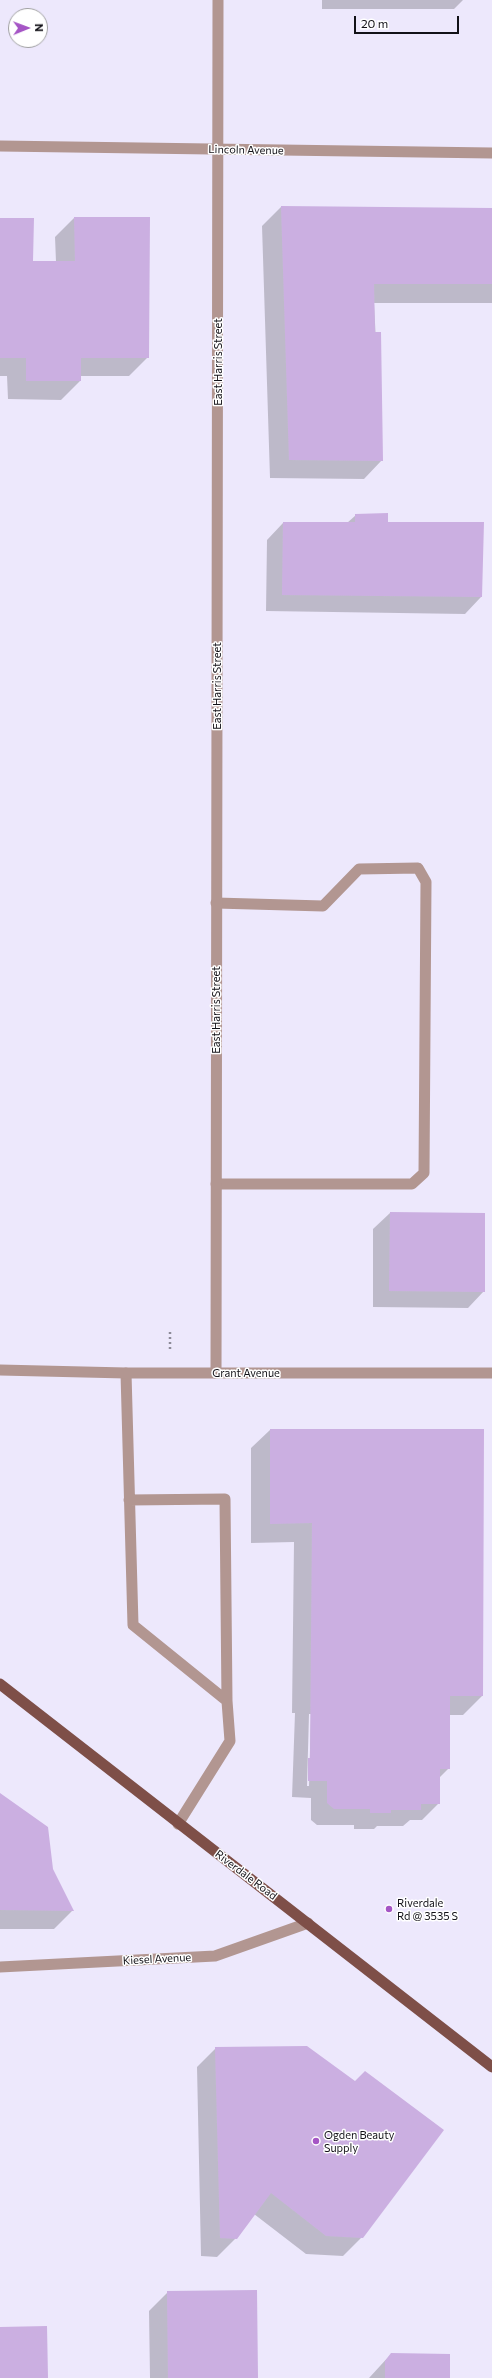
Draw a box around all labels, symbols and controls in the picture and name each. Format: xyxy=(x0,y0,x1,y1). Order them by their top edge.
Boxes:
north arrow xyxy=(8,8,48,48)
scale bar xyxy=(356,8,461,34)
text: 20 m xyxy=(361,16,388,30)
text: N xyxy=(33,24,46,32)
street label: Lincoln Avenue xyxy=(208,143,284,157)
street label: East Harris Street xyxy=(211,318,225,406)
street label: East Harris Street xyxy=(210,642,224,730)
street label: East Harris Street xyxy=(209,966,223,1054)
street label: Grant Avenue xyxy=(212,1366,280,1380)
street label: Riverdale Road xyxy=(212,1847,280,1903)
place label: Riverdale Rd @ 3535 S xyxy=(397,1896,458,1922)
marker: Riverdale Rd @ 3535 S xyxy=(384,1904,394,1914)
street label: Kiesel Avenue xyxy=(123,1951,191,1967)
place label: Ogden Beauty Supply xyxy=(324,2128,394,2154)
marker: Ogden Beauty Supply xyxy=(311,2136,321,2146)

